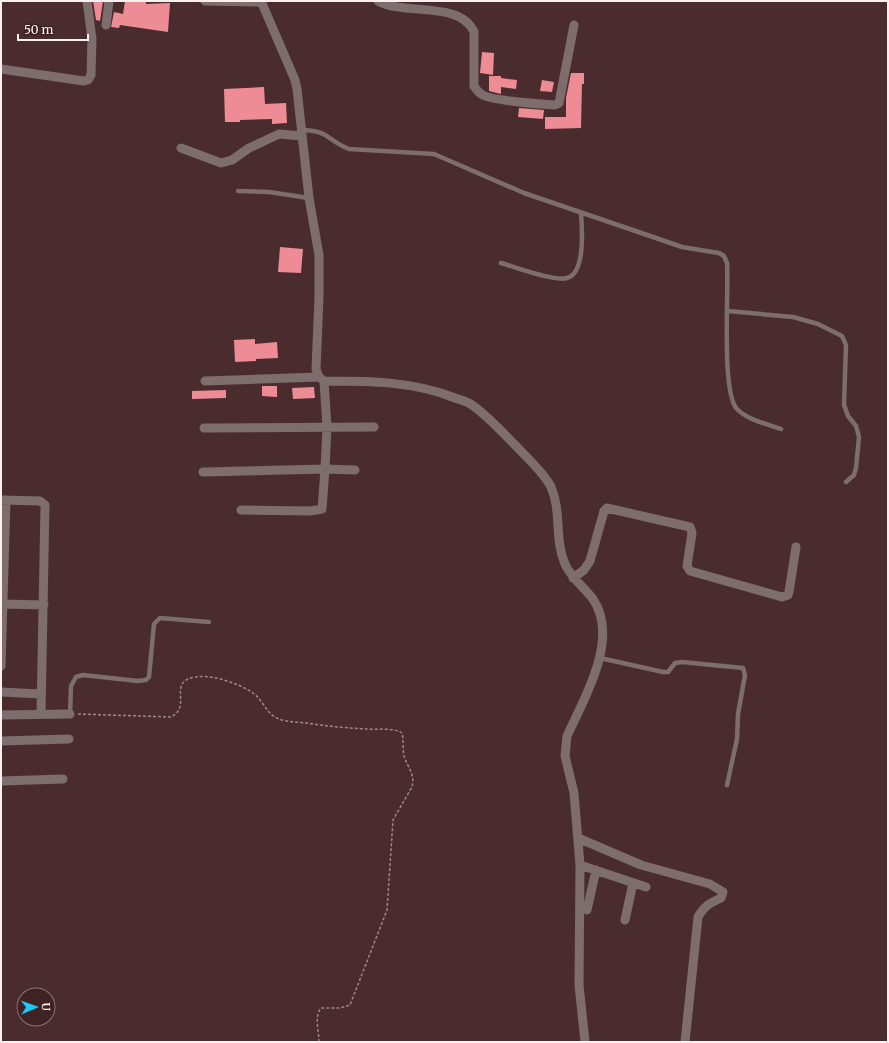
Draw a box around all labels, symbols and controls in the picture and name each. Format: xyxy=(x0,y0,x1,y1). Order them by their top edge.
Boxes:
scale bar xyxy=(18,16,88,42)
text: 50 m xyxy=(24,22,53,37)
north arrow xyxy=(16,987,56,1027)
text: U xyxy=(39,1002,53,1012)

